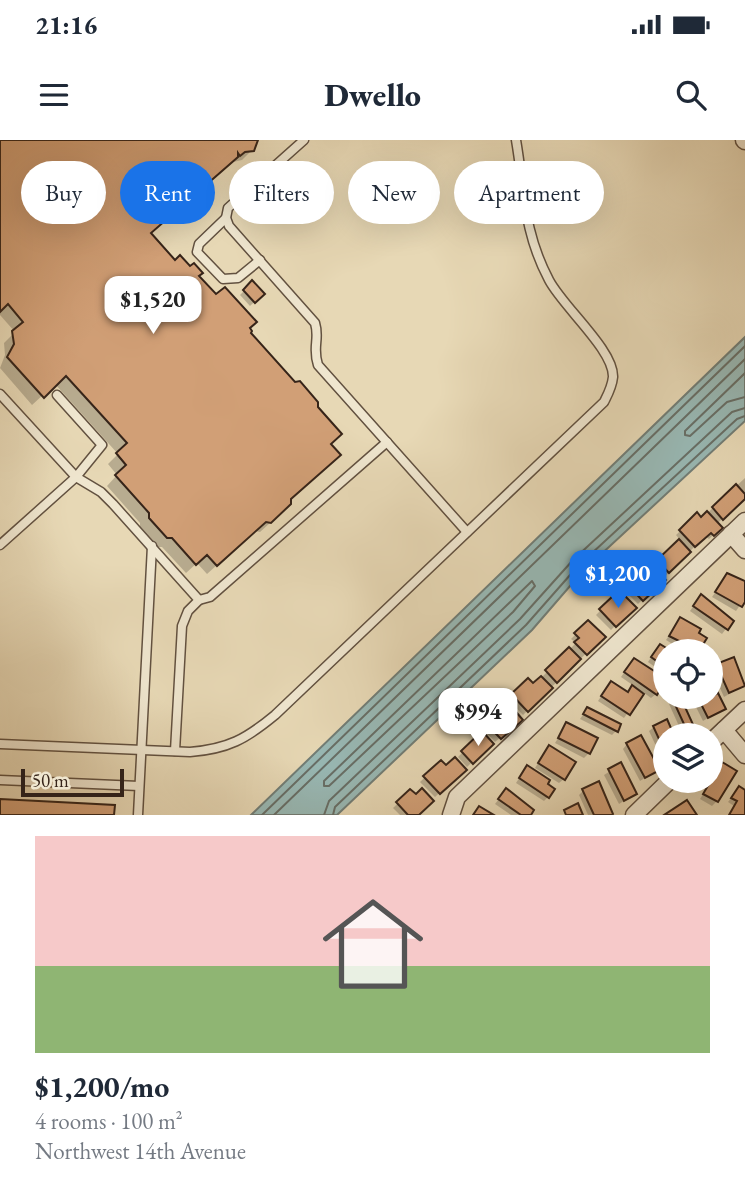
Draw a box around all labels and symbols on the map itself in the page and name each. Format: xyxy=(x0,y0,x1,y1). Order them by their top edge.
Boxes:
pin: $1,520 xyxy=(96,276,210,336)
pin: $1,200 xyxy=(561,550,675,610)
pin: $994 xyxy=(437,688,519,748)
scale bar xyxy=(21,766,124,798)

